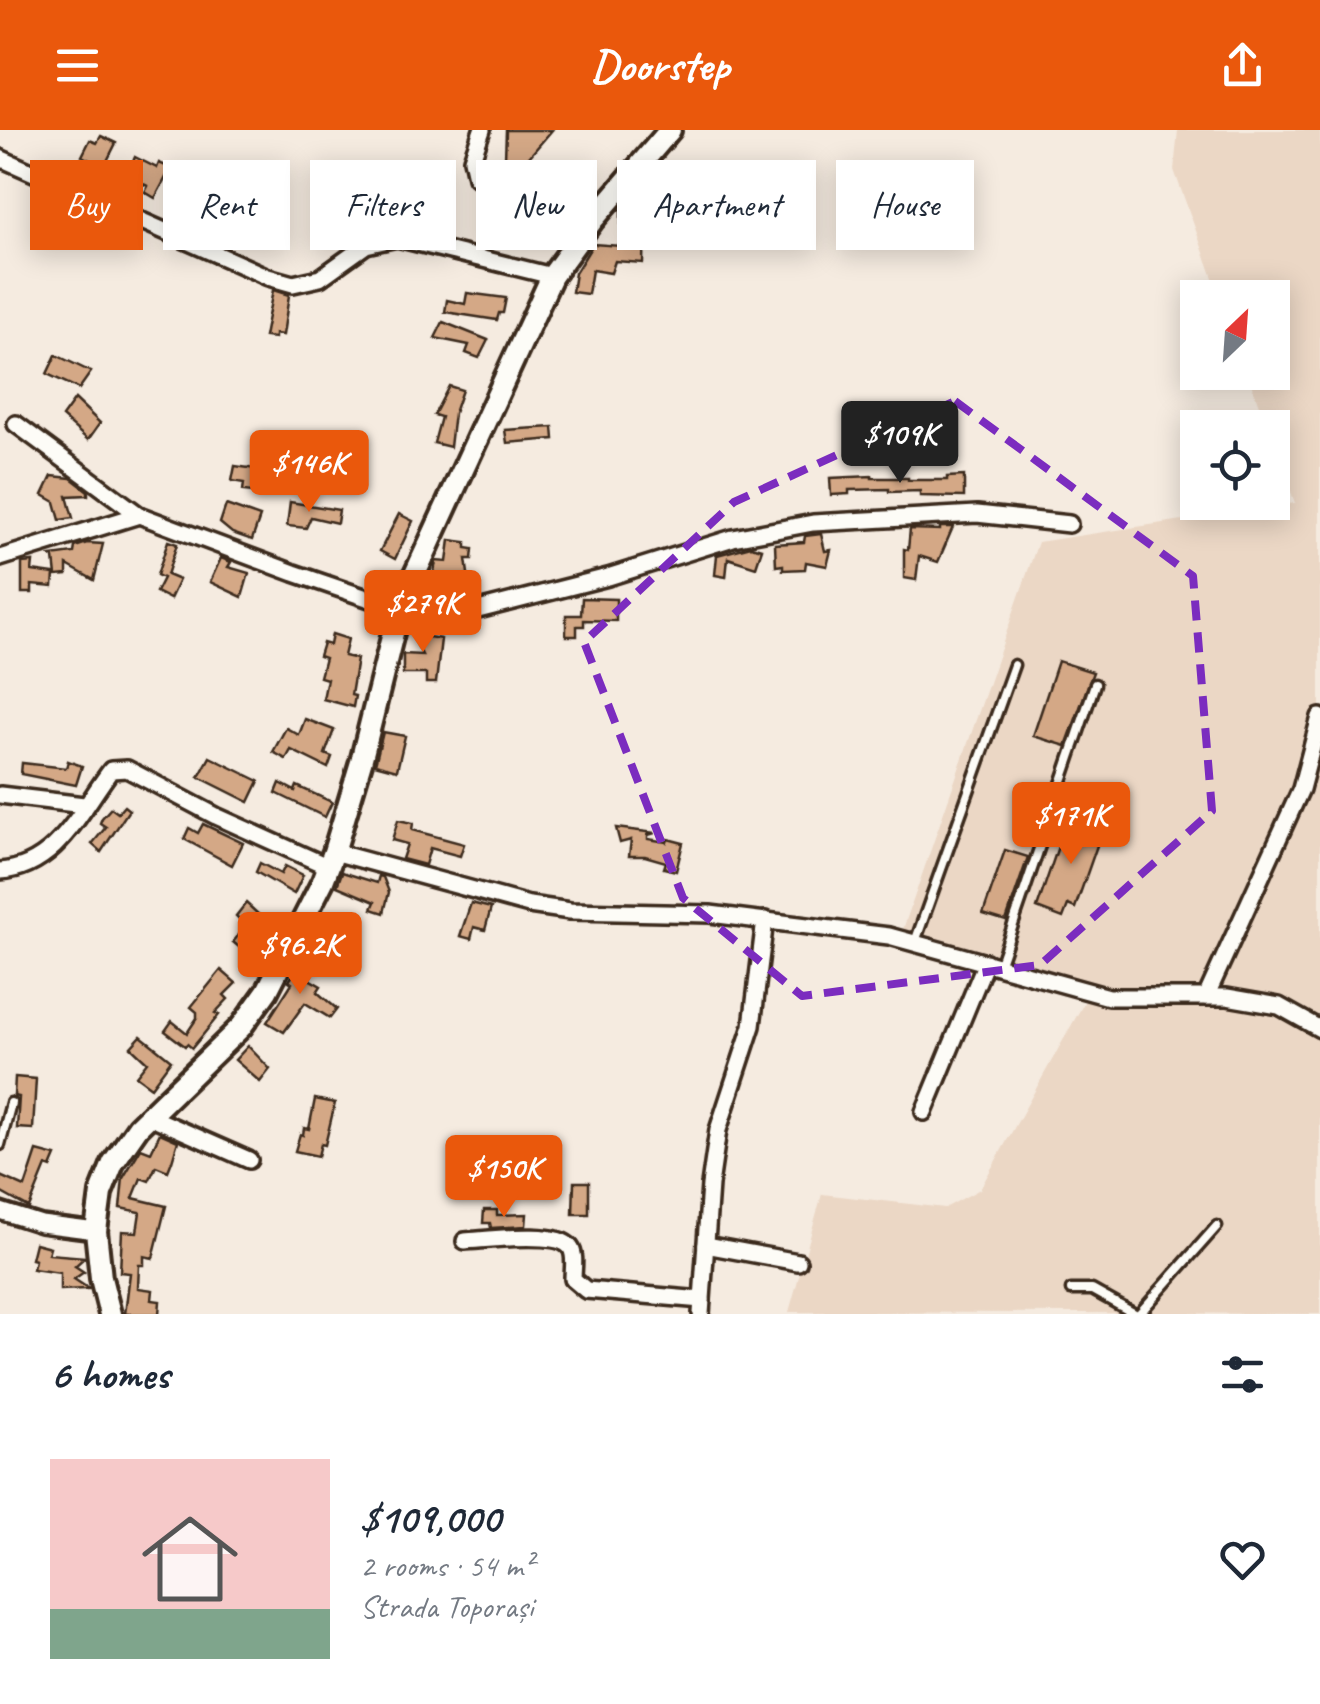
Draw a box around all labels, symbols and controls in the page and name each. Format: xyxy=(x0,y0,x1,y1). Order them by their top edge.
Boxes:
text: Doorstep xyxy=(591,37,729,94)
icon: menu xyxy=(50,38,105,93)
icon: share xyxy=(1215,38,1270,93)
chip: Buy xyxy=(30,160,143,250)
chip: Rent xyxy=(163,160,290,250)
chip: Filters xyxy=(310,160,456,250)
chip: New xyxy=(476,160,597,250)
chip: Apartment xyxy=(617,160,816,250)
chip: House xyxy=(836,160,974,250)
north arrow xyxy=(1180,280,1290,390)
map controls xyxy=(1180,280,1290,520)
pin: $109K xyxy=(830,401,970,486)
button: locate xyxy=(1180,410,1290,520)
text: $109K xyxy=(863,413,937,454)
pin: $146K xyxy=(239,430,379,515)
text: $146K xyxy=(272,442,346,483)
pin: $279K xyxy=(353,570,493,655)
text: $279K xyxy=(386,582,460,623)
pin: $171K xyxy=(1001,782,1141,867)
text: $171K xyxy=(1034,794,1108,835)
pin: $96.2K xyxy=(219,912,381,997)
text: $96.2K xyxy=(260,924,340,965)
pin: $150K xyxy=(434,1135,574,1220)
text: $150K xyxy=(467,1147,541,1188)
icon: filters xyxy=(1215,1347,1270,1402)
text: 6 homes xyxy=(50,1348,169,1401)
text: $109,000 xyxy=(360,1492,500,1545)
icon: home xyxy=(130,1499,250,1619)
icon: heart xyxy=(1215,1532,1270,1587)
text: 2 rooms · 54 m² xyxy=(360,1545,533,1586)
text: Strada Toporași xyxy=(360,1586,533,1627)

